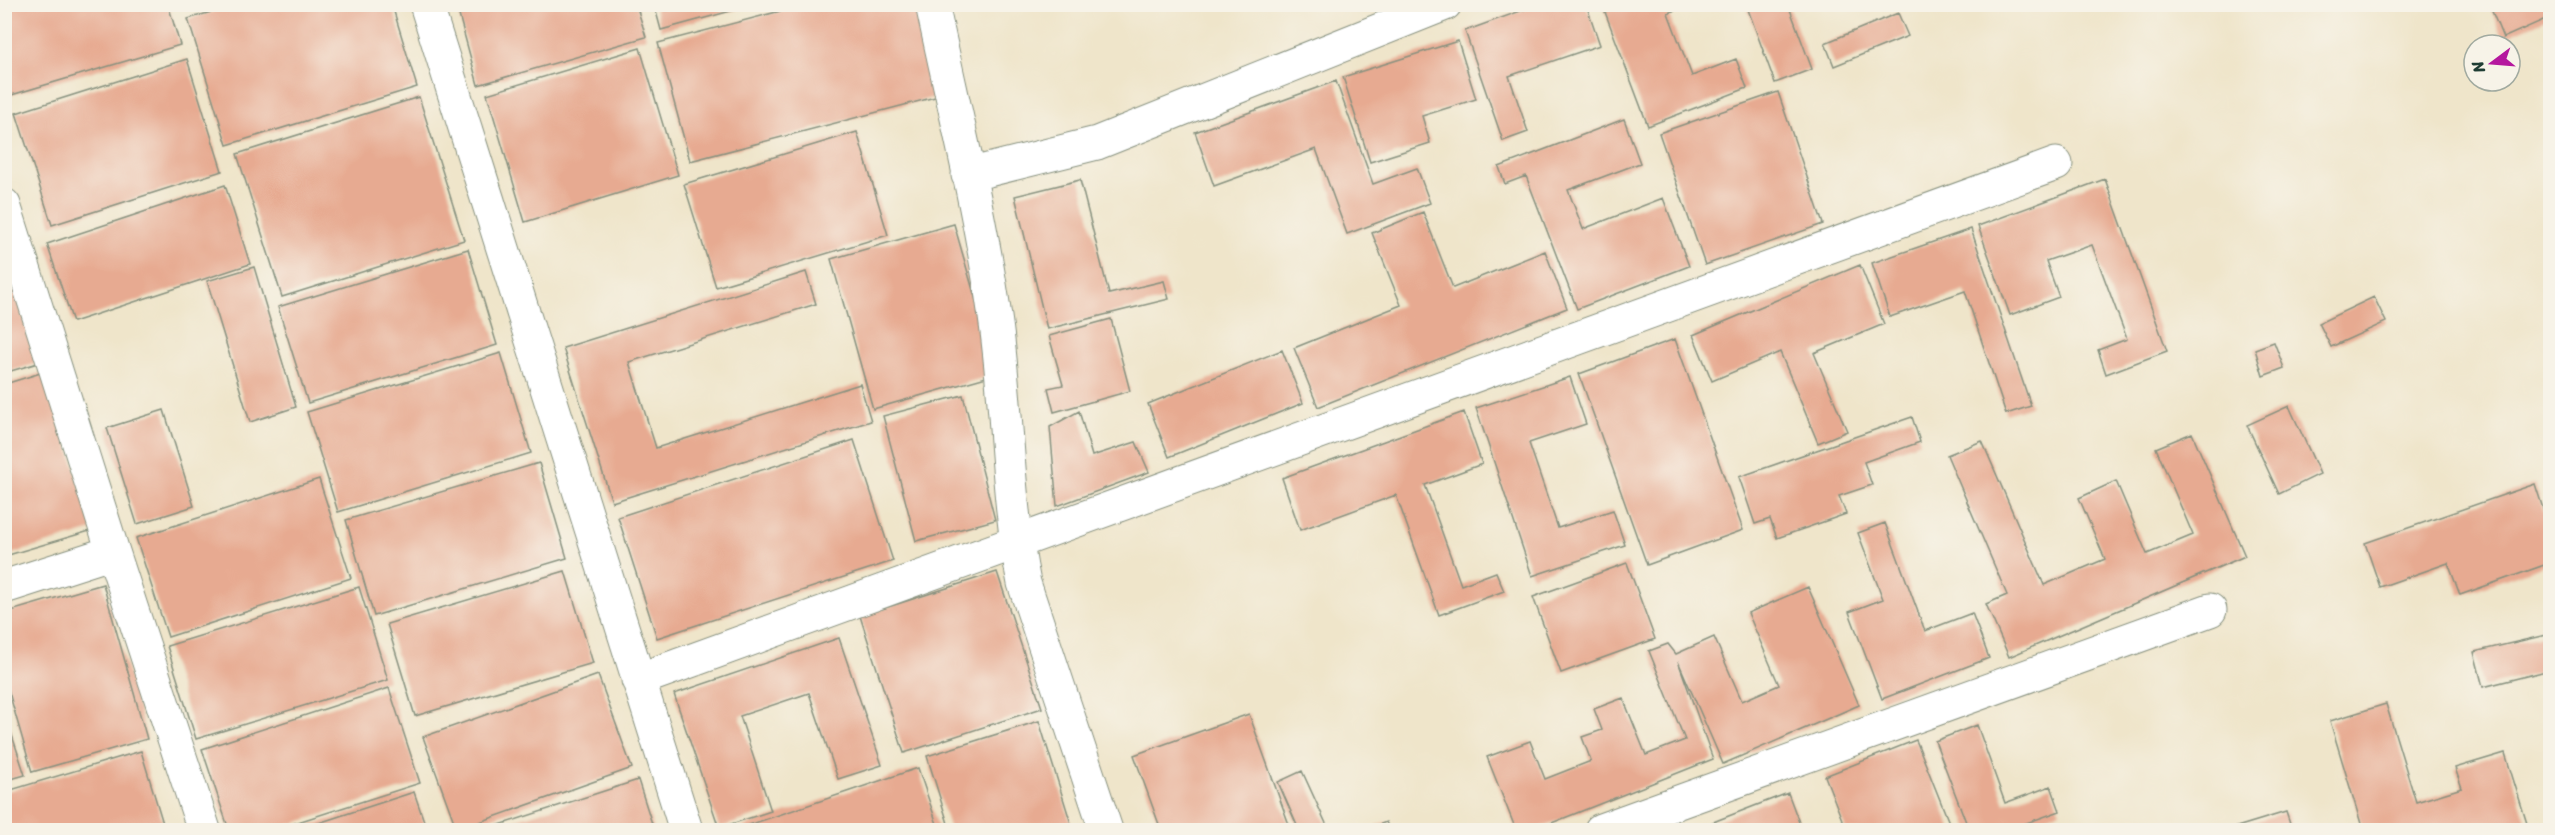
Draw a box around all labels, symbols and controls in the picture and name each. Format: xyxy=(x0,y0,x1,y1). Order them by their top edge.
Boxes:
north arrow xyxy=(2462,33,2522,93)
text: N xyxy=(2462,57,2494,77)

